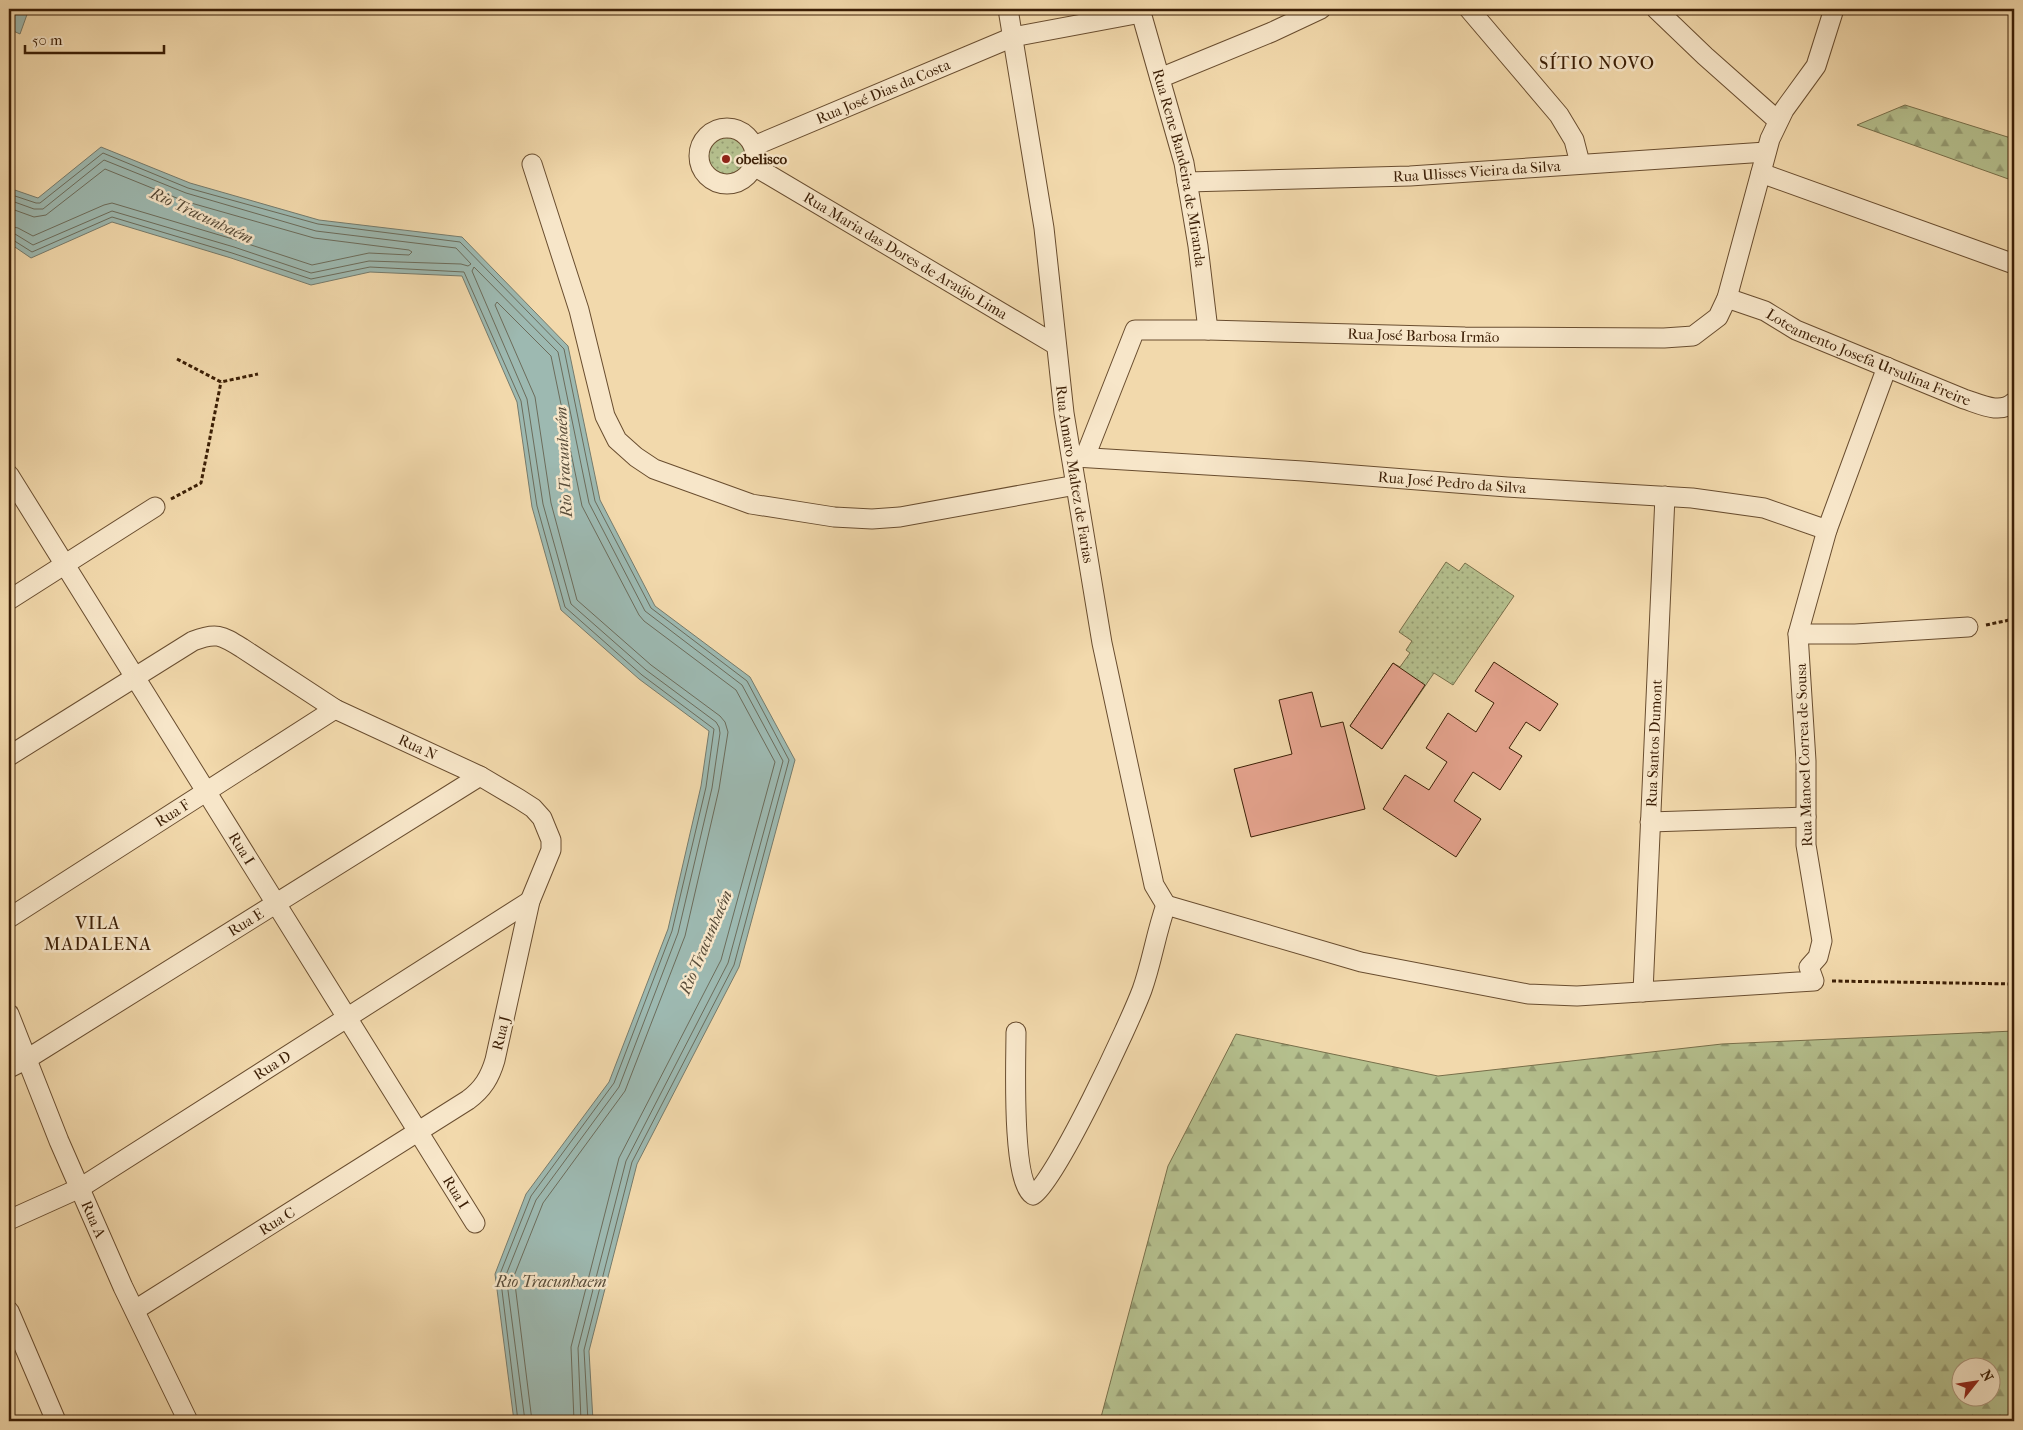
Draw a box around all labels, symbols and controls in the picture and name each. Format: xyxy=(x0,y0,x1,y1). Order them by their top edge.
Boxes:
scale bar xyxy=(25,22,164,54)
text: 50 m xyxy=(32,31,63,49)
district label: SÍTIO NOVO xyxy=(1539,52,1655,74)
street label: Rua José Dias da Costa xyxy=(813,55,954,128)
street label: Rua Rene Bandeira de Miranda xyxy=(1149,67,1210,269)
place label: obelisco xyxy=(736,150,787,168)
marker: obelisco xyxy=(720,153,732,165)
street label: Rua Ulisses Vieira da Silva xyxy=(1393,157,1562,185)
water label: Rio Tracunhaém xyxy=(147,183,256,248)
street label: Rua Maria das Dores de Araújo Lima xyxy=(800,188,1012,324)
street label: Loteamento Josefa Ursulina Freire xyxy=(1763,305,1974,410)
street label: Rua José Barbosa Irmão xyxy=(1347,325,1500,346)
street label: Rua Amaro Maltez de Farias xyxy=(1052,384,1098,565)
water label: Rio Tracunhaém xyxy=(551,406,576,519)
street label: Rua José Pedro da Silva xyxy=(1377,468,1528,497)
street label: Rua Manoel Correa de Sousa xyxy=(1792,662,1816,847)
street label: Rua Santos Dumont xyxy=(1642,678,1666,808)
street label: Rua N xyxy=(395,731,441,764)
street label: Rua F xyxy=(152,796,193,831)
street label: Rua I xyxy=(225,829,259,868)
water label: Rio Tracunhaém xyxy=(675,887,736,998)
street label: Rua E xyxy=(225,905,267,940)
district label: VILA MADALENA xyxy=(44,913,152,955)
street label: Rua J xyxy=(488,1014,514,1052)
street label: Rua D xyxy=(250,1047,294,1084)
street label: Rua I xyxy=(439,1173,473,1212)
street label: Rua A xyxy=(77,1198,110,1241)
street label: Rua C xyxy=(256,1203,298,1239)
water label: Rio Tracunhaem xyxy=(495,1272,607,1291)
north arrow xyxy=(1950,1358,2000,1408)
text: N xyxy=(1977,1367,1997,1385)

